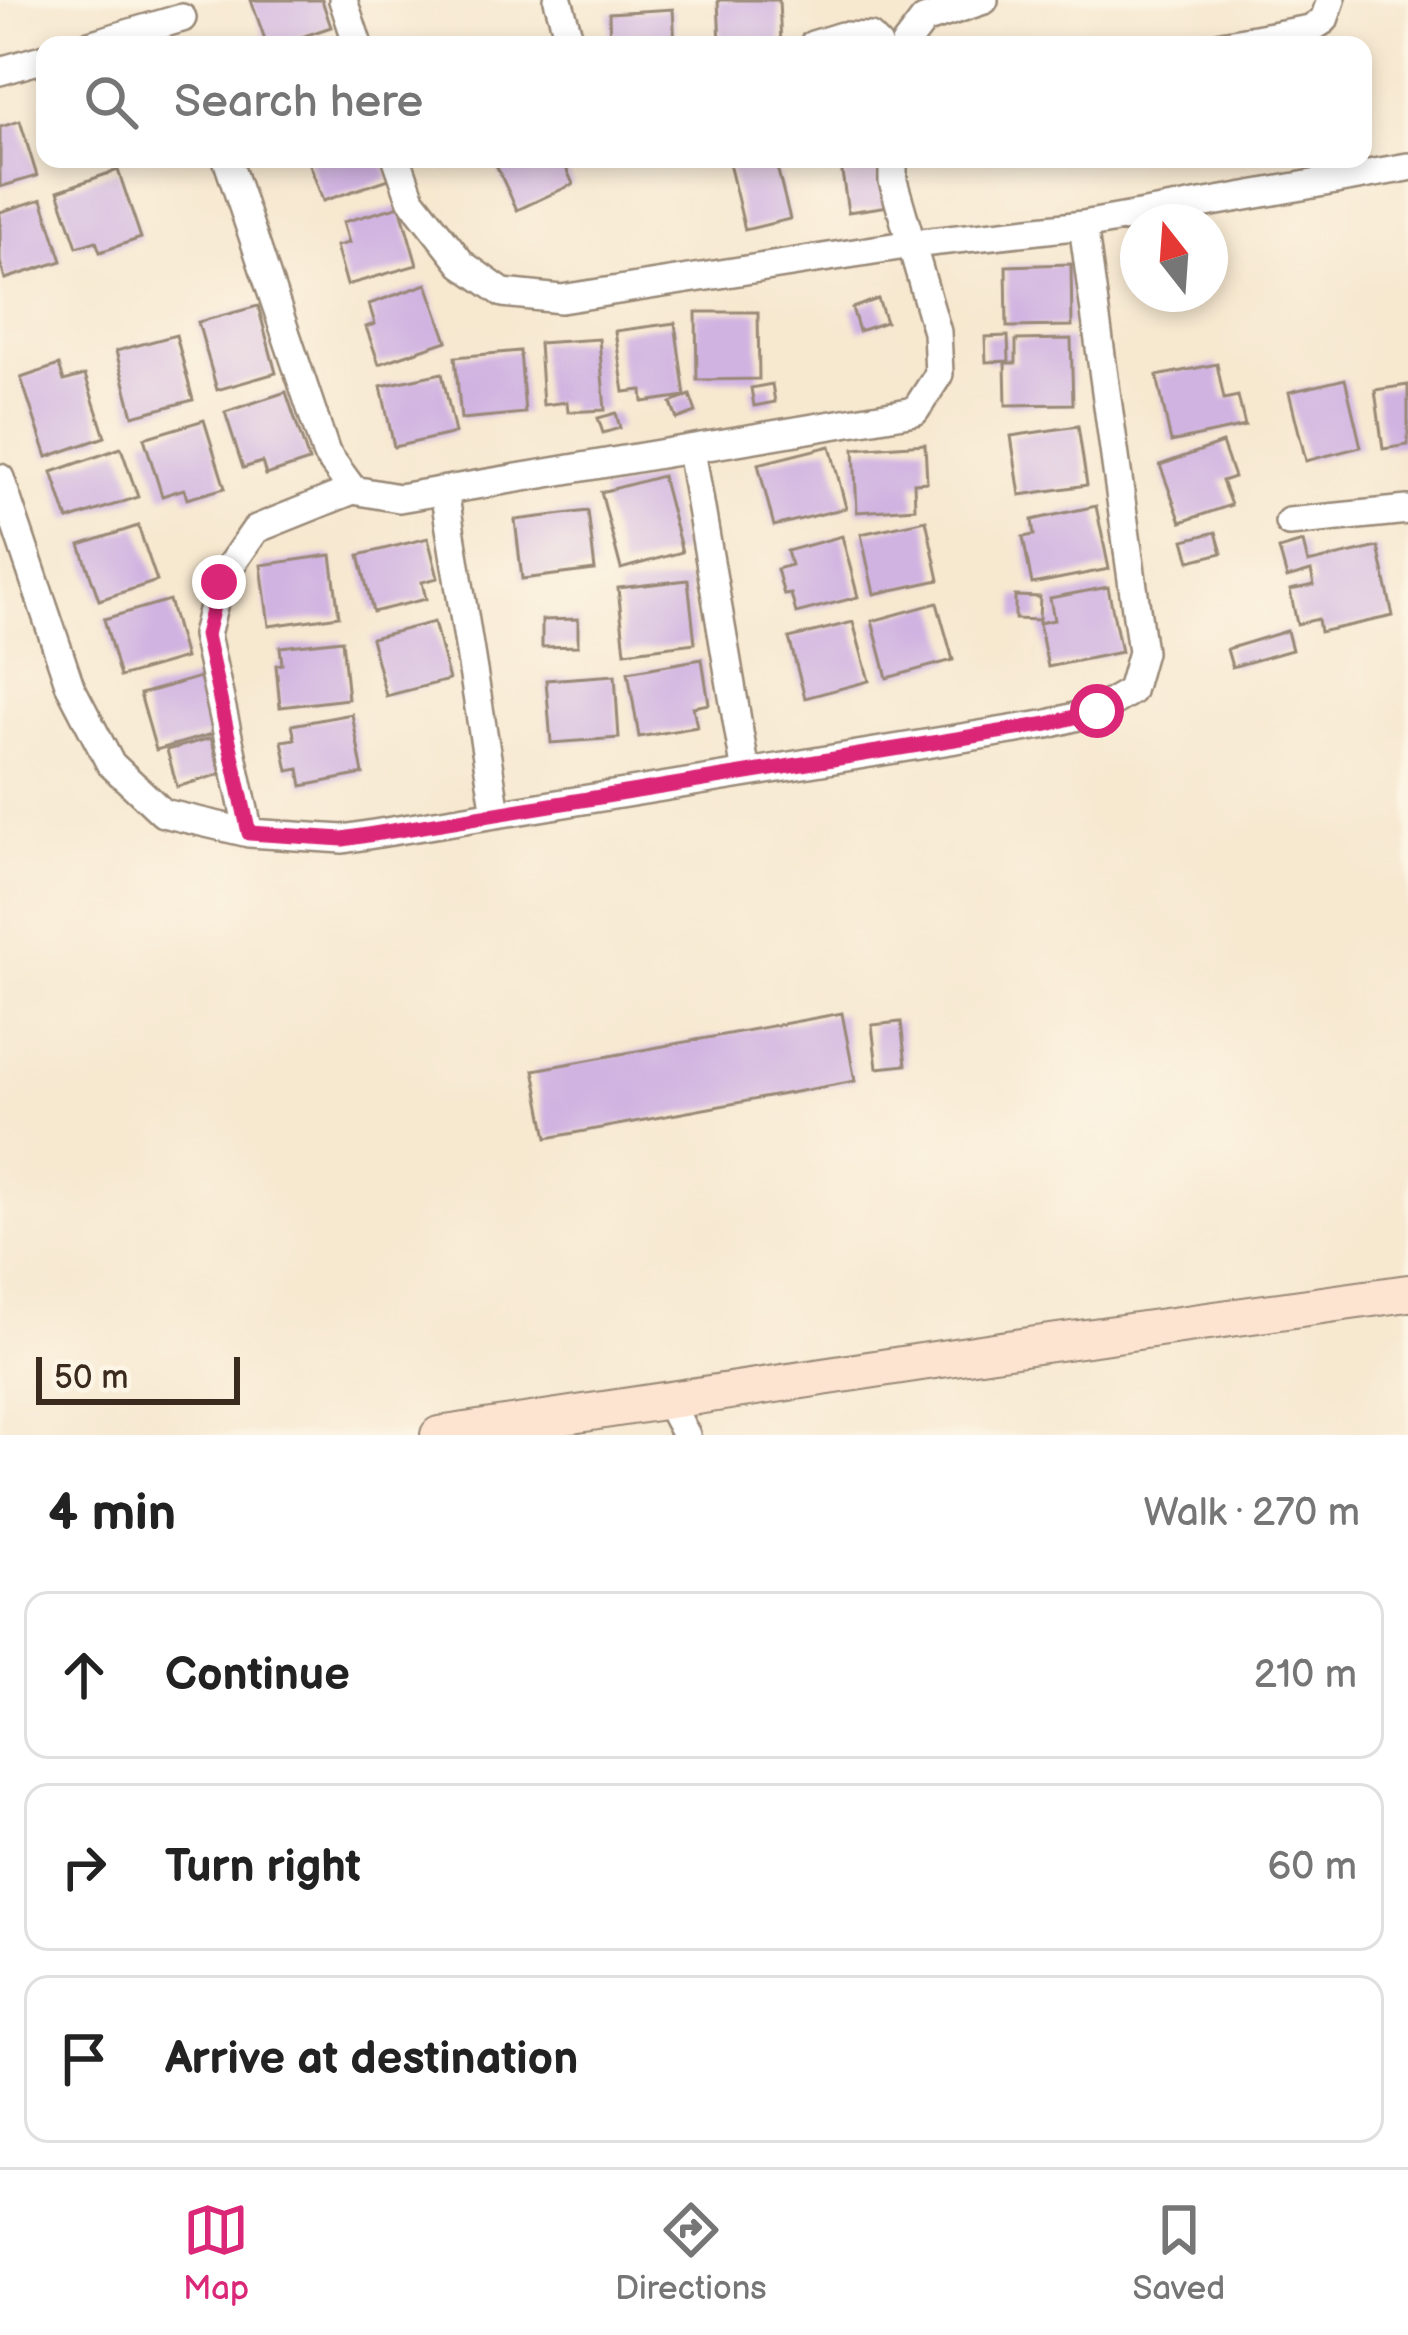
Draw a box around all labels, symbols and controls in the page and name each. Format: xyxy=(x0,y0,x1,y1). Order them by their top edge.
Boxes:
search box xyxy=(36,36,1372,168)
icon: search xyxy=(78,69,144,135)
text: Search here xyxy=(174,75,423,130)
north arrow xyxy=(1120,204,1228,312)
route end xyxy=(192,555,246,609)
route start xyxy=(1070,684,1124,738)
scale bar xyxy=(36,1351,240,1404)
text: 50 m xyxy=(54,1358,129,1398)
text: 4 min xyxy=(48,1483,176,1544)
text: Walk · 270 m xyxy=(1143,1490,1360,1537)
icon: ahead xyxy=(51,1642,117,1708)
text: Continue xyxy=(165,1648,350,1703)
text: 210 m xyxy=(1254,1652,1357,1699)
icon: right xyxy=(51,1834,117,1900)
text: Turn right xyxy=(165,1840,361,1895)
text: 60 m xyxy=(1267,1844,1357,1891)
icon: arrive xyxy=(51,2026,117,2092)
text: Arrive at destination xyxy=(165,2032,578,2087)
tab: Map xyxy=(183,2197,249,2309)
tab: Directions xyxy=(615,2197,767,2309)
tab: Saved xyxy=(1132,2197,1225,2309)

